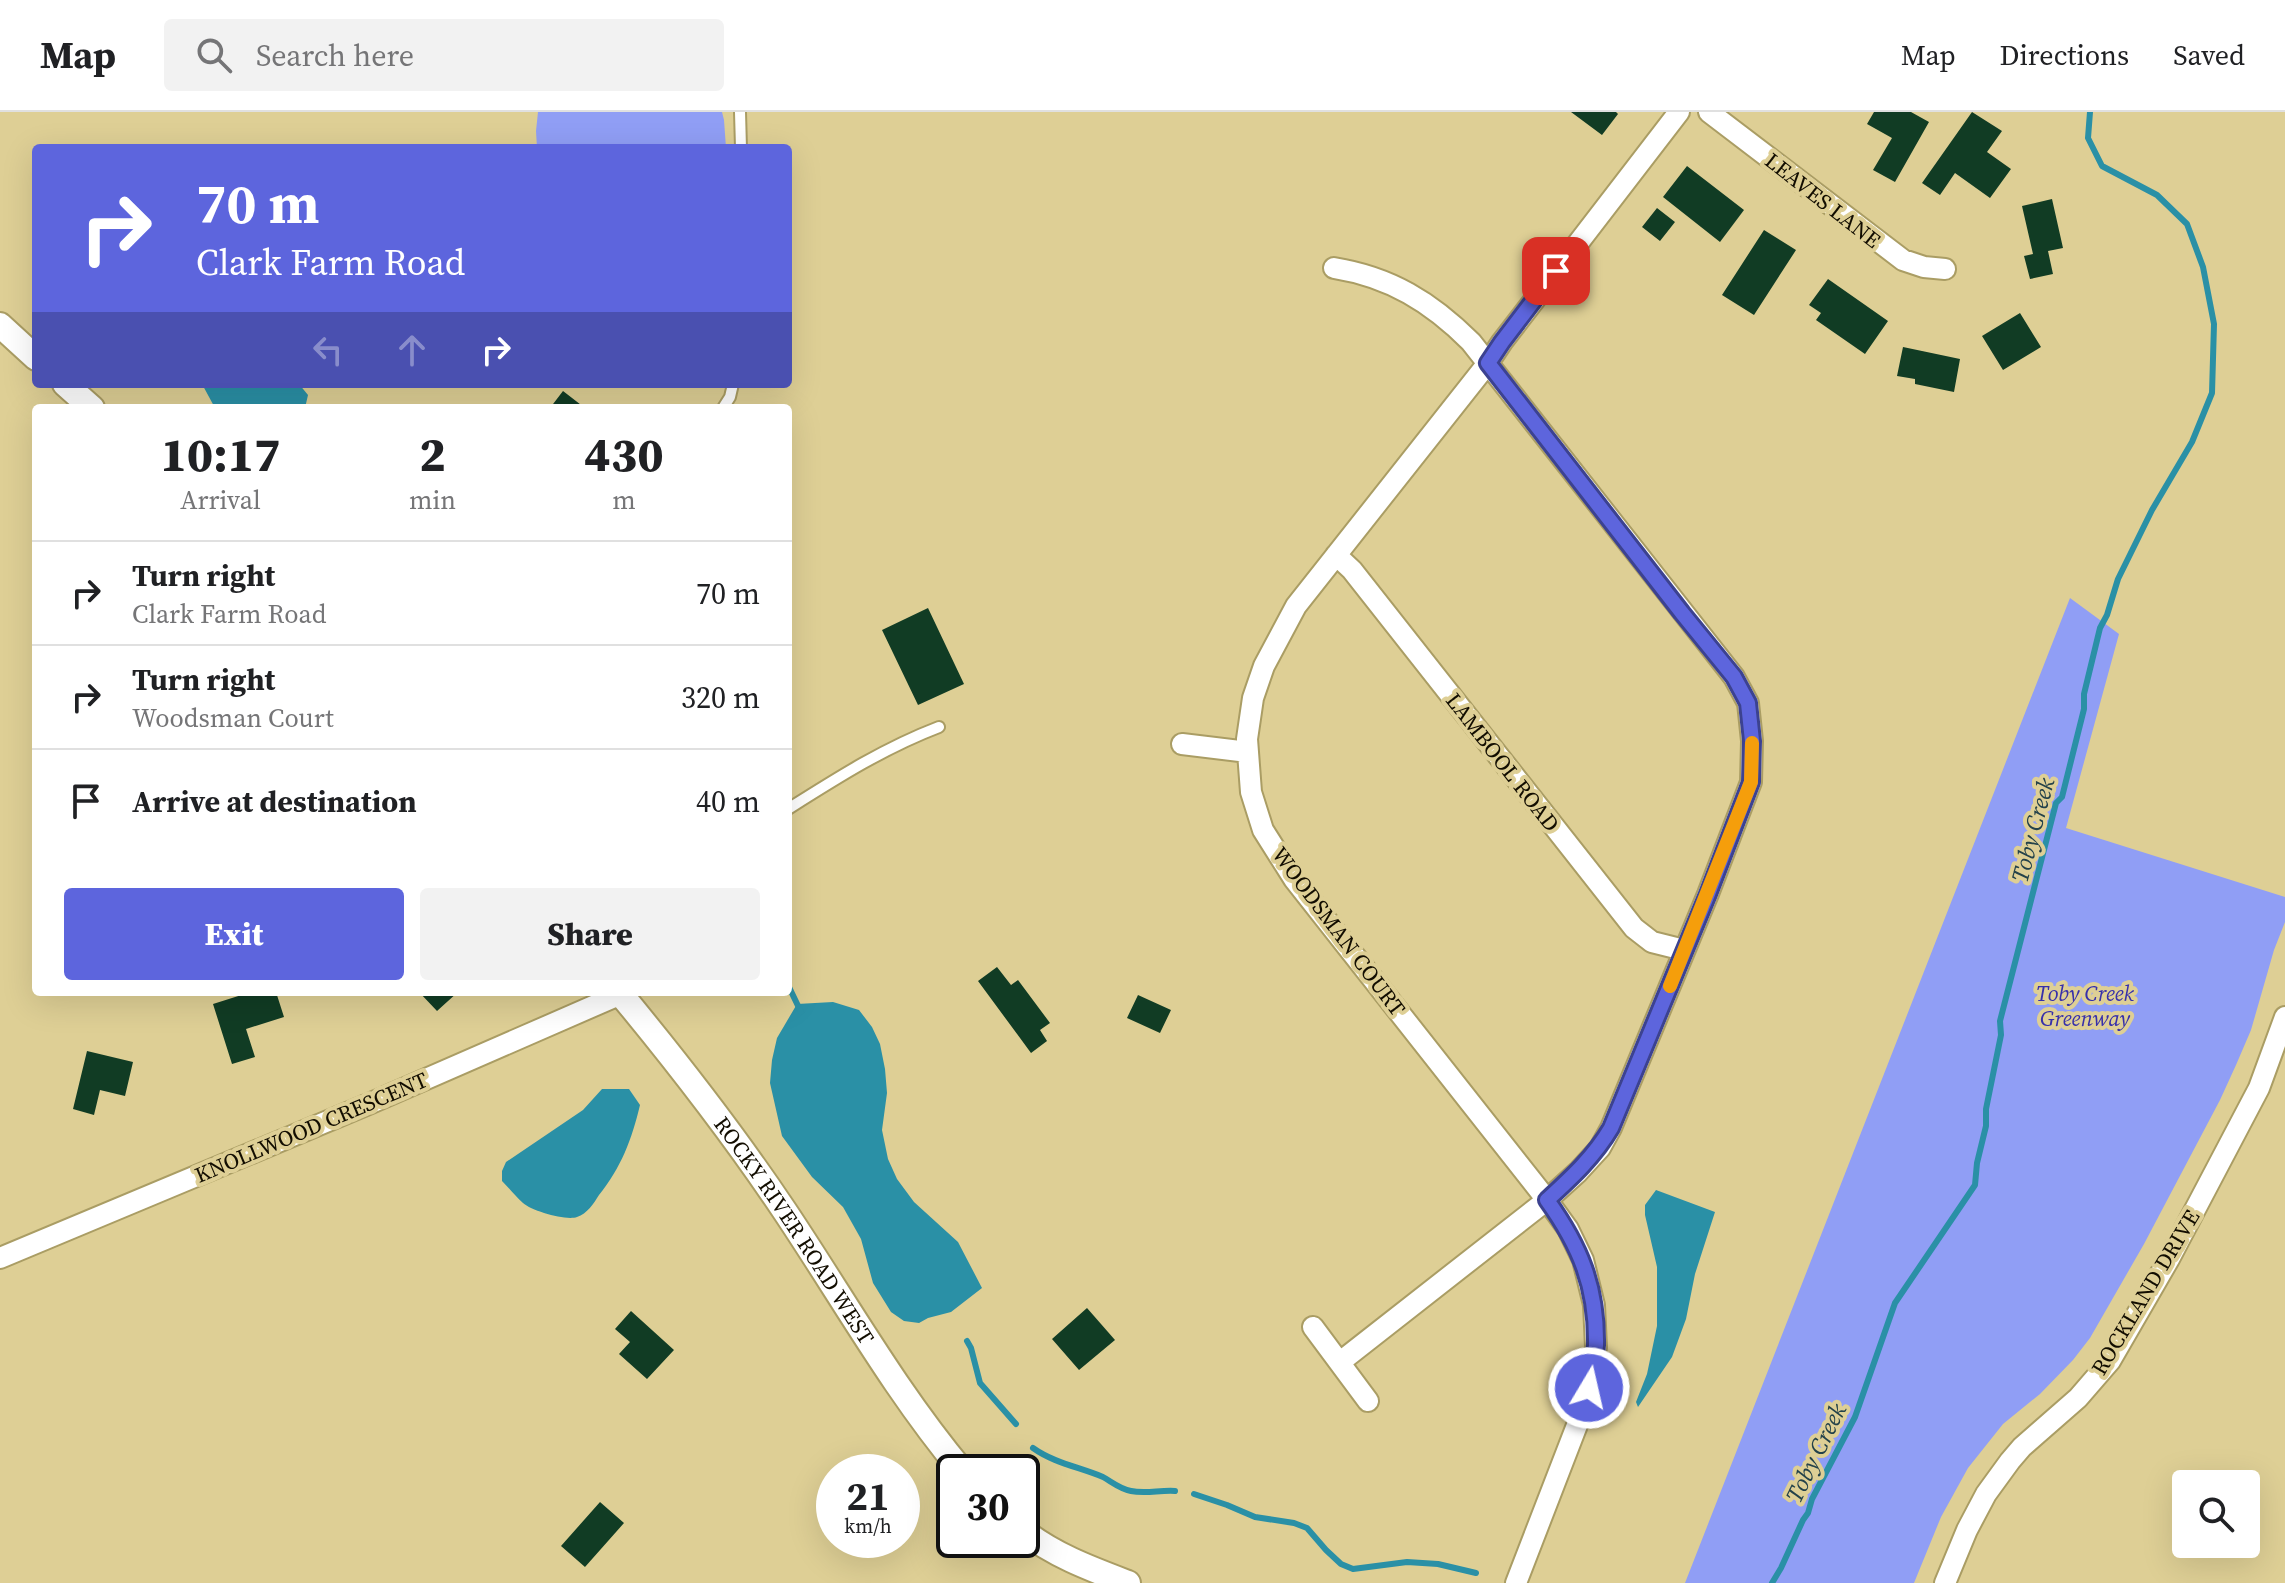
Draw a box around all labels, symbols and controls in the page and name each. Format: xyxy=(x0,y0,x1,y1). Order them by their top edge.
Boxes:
search box xyxy=(164,19,724,91)
text: Map xyxy=(40,29,116,81)
icon: search xyxy=(192,33,236,77)
text: Search here xyxy=(256,35,414,76)
text: Map xyxy=(1901,36,1956,74)
text: Directions xyxy=(2000,36,2129,74)
text: Saved xyxy=(2173,36,2245,74)
street label: LEAVES LANE xyxy=(1759,145,1887,255)
text: 70 m xyxy=(196,165,319,242)
icon: right xyxy=(64,176,168,280)
pin xyxy=(1522,237,1590,305)
text: Clark Farm Road xyxy=(196,238,465,287)
icon: arrive xyxy=(1534,249,1578,293)
icon: left xyxy=(306,328,350,372)
icon: ahead xyxy=(390,328,434,372)
icon: right xyxy=(474,328,518,372)
text: 10:17 xyxy=(160,421,281,487)
text: 2 xyxy=(419,421,446,487)
text: 430 xyxy=(584,421,664,487)
text: Arrival xyxy=(180,482,261,518)
text: min xyxy=(409,482,456,518)
text: m xyxy=(612,482,636,518)
text: Turn right xyxy=(132,555,275,596)
icon: right xyxy=(64,571,108,615)
text: 70 m xyxy=(696,573,760,614)
text: Clark Farm Road xyxy=(132,596,326,632)
text: Turn right xyxy=(132,659,275,700)
icon: right xyxy=(64,675,108,719)
text: 320 m xyxy=(681,677,760,718)
street label: LAMBOOL ROAD xyxy=(1439,686,1567,838)
text: Woodsman Court xyxy=(132,700,334,736)
water label: Toby Creek xyxy=(2003,773,2062,886)
icon: arrive xyxy=(64,779,108,823)
text: Arrive at destination xyxy=(132,781,417,822)
text: 40 m xyxy=(696,781,760,822)
street label: WOODSMAN COURT xyxy=(1265,840,1413,1022)
button: Exit xyxy=(64,888,404,980)
button: Share xyxy=(420,888,760,980)
park label: Toby Creek Greenway xyxy=(2036,978,2135,1033)
street label: KNOLLWOOD CRESCENT xyxy=(190,1064,432,1190)
street label: ROCKY RIVER ROAD WEST xyxy=(707,1110,881,1350)
street label: ROCKLAND DRIVE xyxy=(2084,1204,2206,1380)
position arrow xyxy=(1547,1346,1631,1430)
water label: Toby Creek xyxy=(1777,1397,1854,1508)
speed limit sign: 30 xyxy=(936,1454,1040,1558)
text: 21 xyxy=(846,1469,890,1523)
map controls xyxy=(2172,1470,2260,1558)
button: search xyxy=(2172,1470,2260,1558)
text: km/h xyxy=(844,1512,892,1540)

